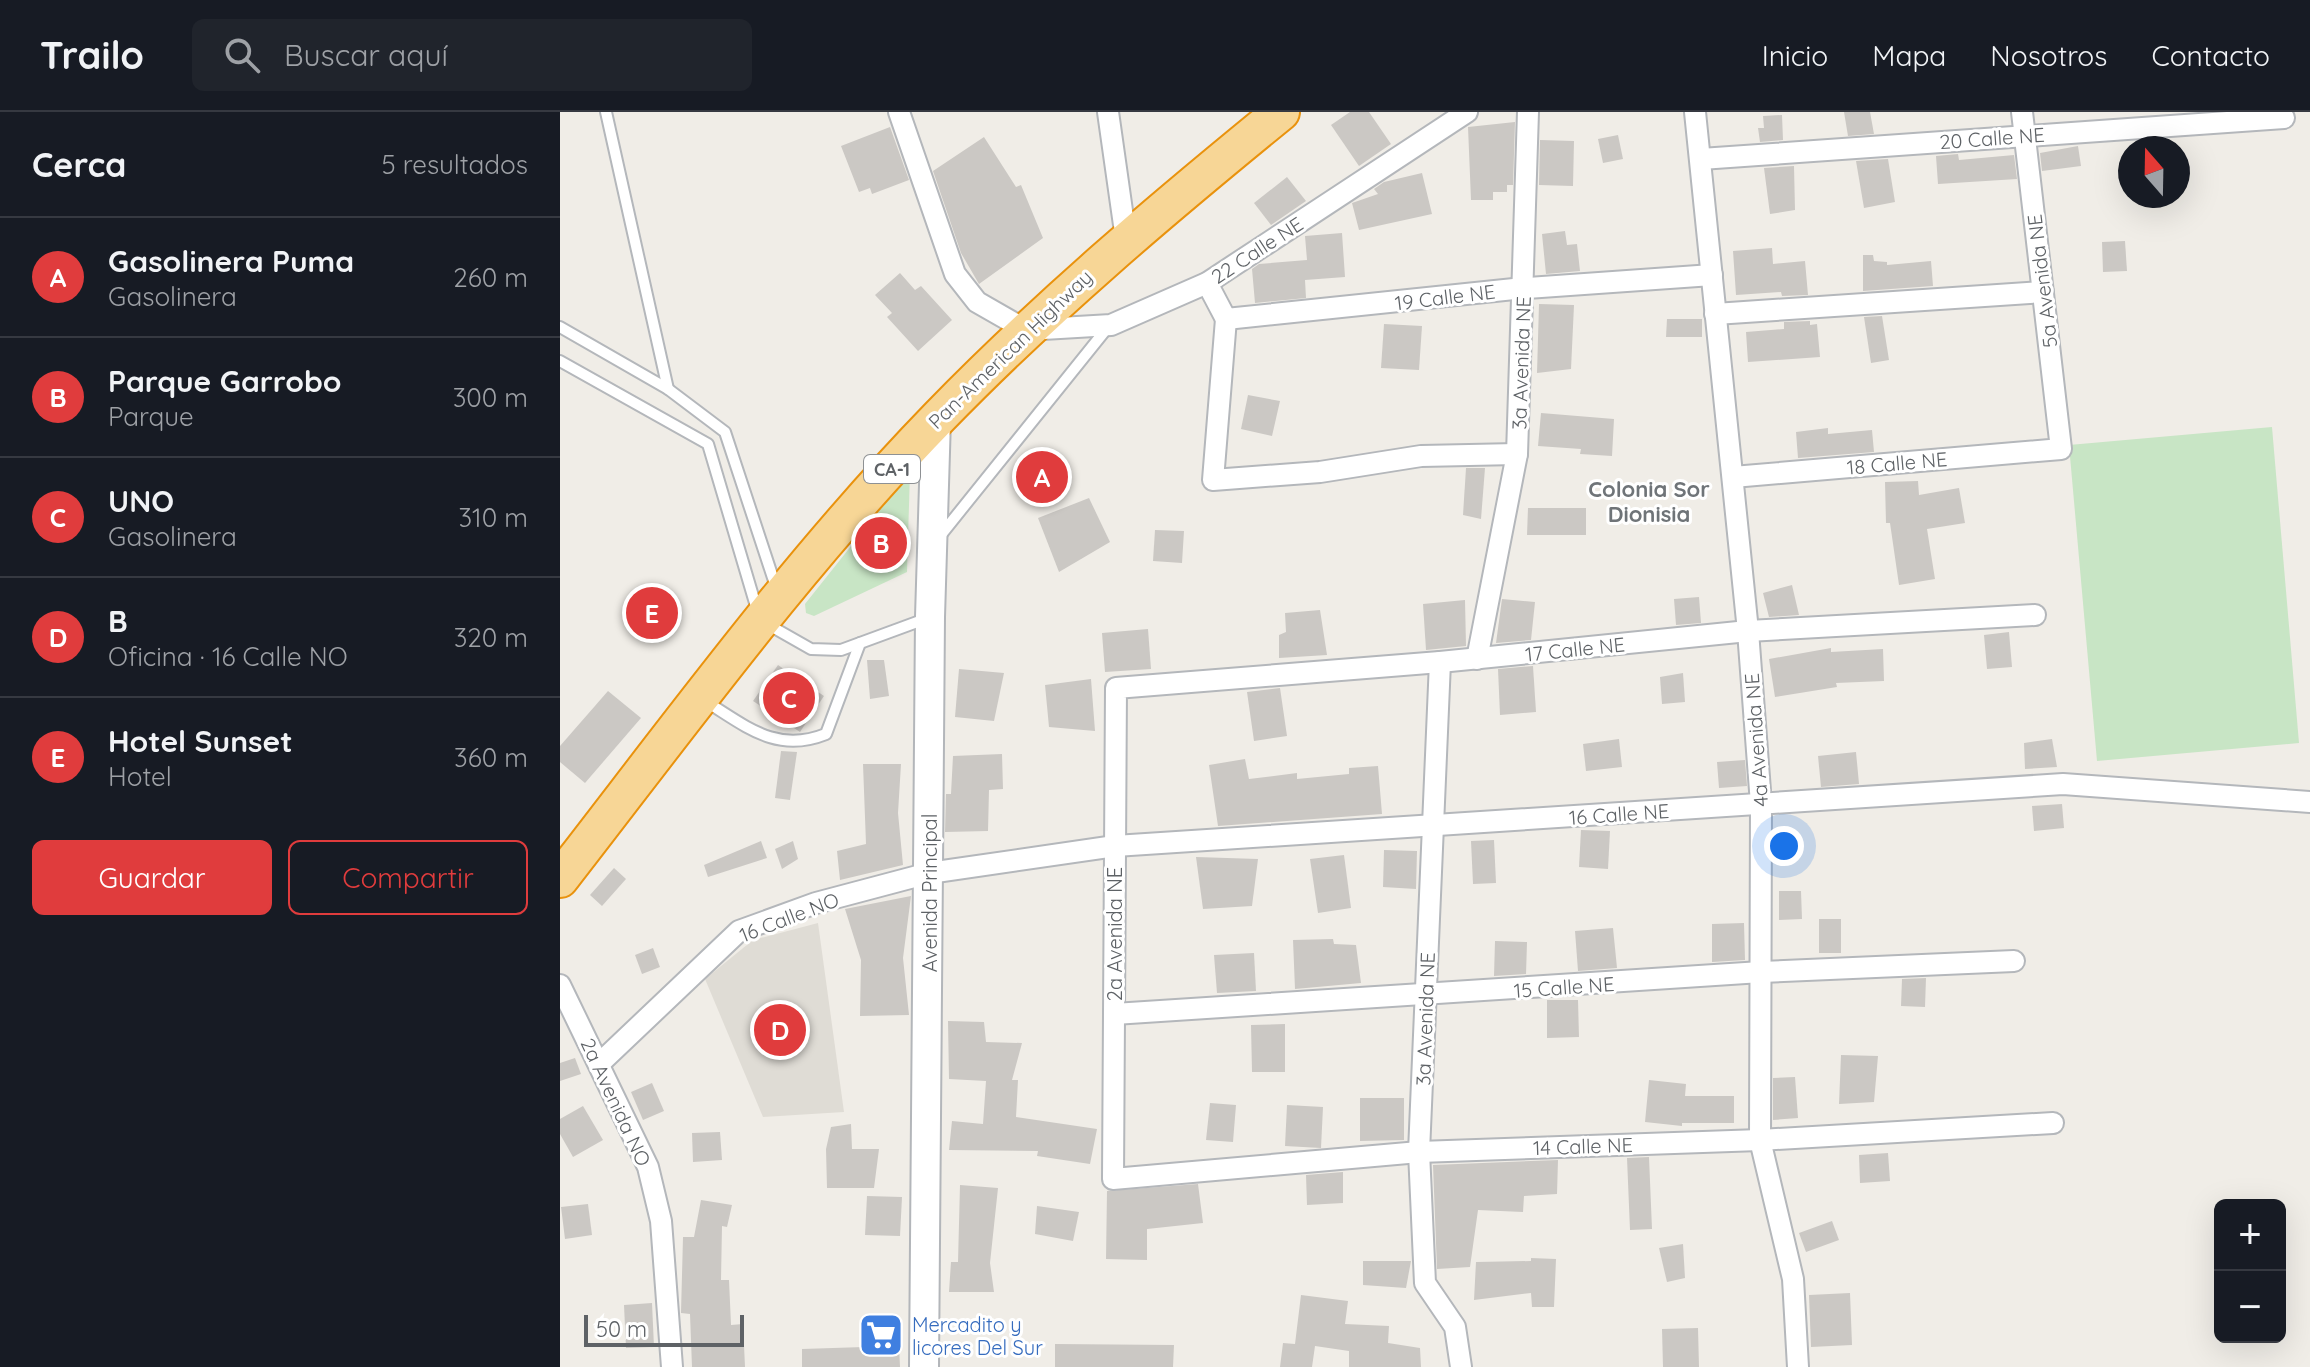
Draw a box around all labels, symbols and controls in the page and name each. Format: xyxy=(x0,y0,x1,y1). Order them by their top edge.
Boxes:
search box xyxy=(192,19,752,91)
text: Trailo xyxy=(40,31,144,79)
icon: search xyxy=(220,33,264,77)
text: Buscar aquí xyxy=(284,36,448,74)
text: Inicio xyxy=(1762,38,1828,73)
text: Mapa xyxy=(1872,38,1946,73)
text: Nosotros xyxy=(1990,38,2107,73)
text: Contacto xyxy=(2151,38,2270,73)
street label: 20 Calle NE xyxy=(1939,122,2045,154)
north arrow xyxy=(2118,136,2190,208)
text: Cerca xyxy=(32,143,126,186)
text: 5 resultados xyxy=(381,148,528,181)
street label: 22 Calle NE xyxy=(1206,211,1308,289)
street label: 5a Avenida NE xyxy=(2021,213,2063,349)
text: Gasolinera Puma xyxy=(108,242,354,280)
text: A xyxy=(50,261,66,294)
text: 260 m xyxy=(453,261,528,294)
street label: Pan-American Highway xyxy=(923,264,1097,434)
street label: 19 Calle NE xyxy=(1393,278,1497,316)
text: Gasolinera xyxy=(108,280,237,313)
street label: 3a Avenida NE xyxy=(1506,296,1536,430)
text: Parque Garrobo xyxy=(108,362,342,400)
text: B xyxy=(49,381,67,414)
text: 300 m xyxy=(453,381,528,414)
text: Parque xyxy=(108,400,194,433)
street label: 18 Calle NE xyxy=(1846,446,1948,480)
pin: A xyxy=(1016,447,1068,507)
road number: CA-1 xyxy=(864,455,920,483)
district label: Colonia Sor Dionisia xyxy=(1588,475,1710,528)
text: UNO xyxy=(108,482,174,520)
text: C xyxy=(50,501,66,534)
text: 310 m xyxy=(458,501,528,534)
pin: B xyxy=(855,513,907,573)
text: Gasolinera xyxy=(108,520,237,553)
pin: E xyxy=(626,583,678,643)
text: B xyxy=(108,602,128,640)
text: D xyxy=(49,621,67,654)
text: 320 m xyxy=(454,621,528,654)
street label: 17 Calle NE xyxy=(1524,631,1626,667)
text: Oficina · 16 Calle NO xyxy=(108,640,348,673)
pin: C xyxy=(763,668,815,728)
street label: 4a Avenida NE xyxy=(1739,672,1773,808)
text: Hotel Sunset xyxy=(108,722,292,760)
text: E xyxy=(51,741,65,774)
text: 360 m xyxy=(454,741,528,774)
text: Hotel xyxy=(108,760,172,793)
street label: 16 Calle NE xyxy=(1568,798,1670,830)
street label: Avenida Principal xyxy=(917,814,942,972)
your location xyxy=(1764,826,1804,866)
button: Guardar xyxy=(32,840,272,915)
button: Compartir xyxy=(288,840,528,915)
street label: 2a Avenida NE xyxy=(1102,867,1127,1001)
street label: 16 Calle NO xyxy=(736,887,842,947)
street label: 3a Avenida NE xyxy=(1410,952,1440,1086)
street label: 15 Calle NE xyxy=(1513,971,1615,1003)
pin: D xyxy=(754,1000,806,1060)
street label: 2a Avenida NO xyxy=(575,1034,657,1170)
street label: 14 Calle NE xyxy=(1533,1132,1633,1160)
map controls xyxy=(2214,1199,2286,1343)
button: + xyxy=(2214,1199,2286,1271)
button: − xyxy=(2214,1271,2286,1343)
scale bar xyxy=(584,1311,744,1347)
supermarket icon: Mercadito y licores Del Sur xyxy=(857,1311,905,1359)
place label: Mercadito y licores Del Sur xyxy=(912,1312,1043,1360)
text: 50 m xyxy=(596,1315,647,1343)

